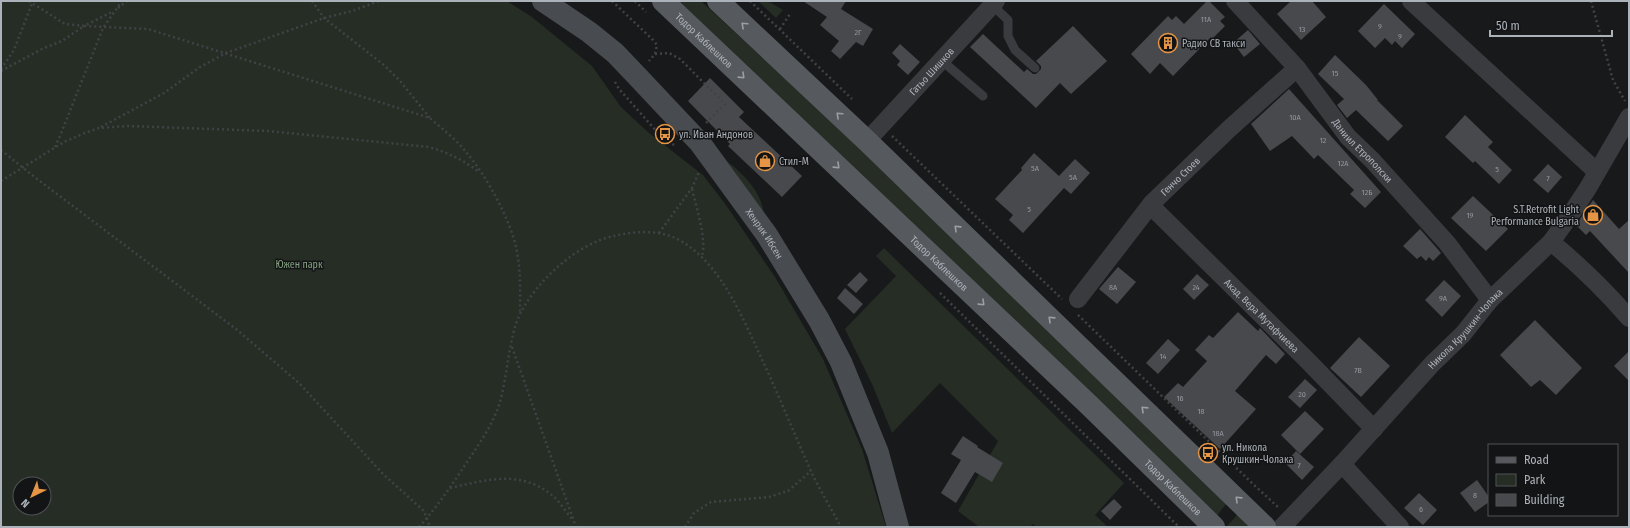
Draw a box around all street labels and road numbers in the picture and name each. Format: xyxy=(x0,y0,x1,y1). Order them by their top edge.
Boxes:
street label: Тодор Каблешков xyxy=(672,11,735,71)
street label: Гатьо Шишков xyxy=(907,46,957,98)
street label: Даниил Етрополски xyxy=(1329,116,1395,186)
street label: Генчо Стоев xyxy=(1158,155,1203,199)
street label: Хенрик Ибсен xyxy=(743,206,785,261)
street label: Тодор Каблешков xyxy=(908,234,970,294)
street label: Акад. Вера Мутафчиева xyxy=(1221,277,1301,356)
street label: Никола Крушкин-Чолака xyxy=(1426,286,1505,372)
street label: Тодор Каблешков xyxy=(1142,458,1204,518)

